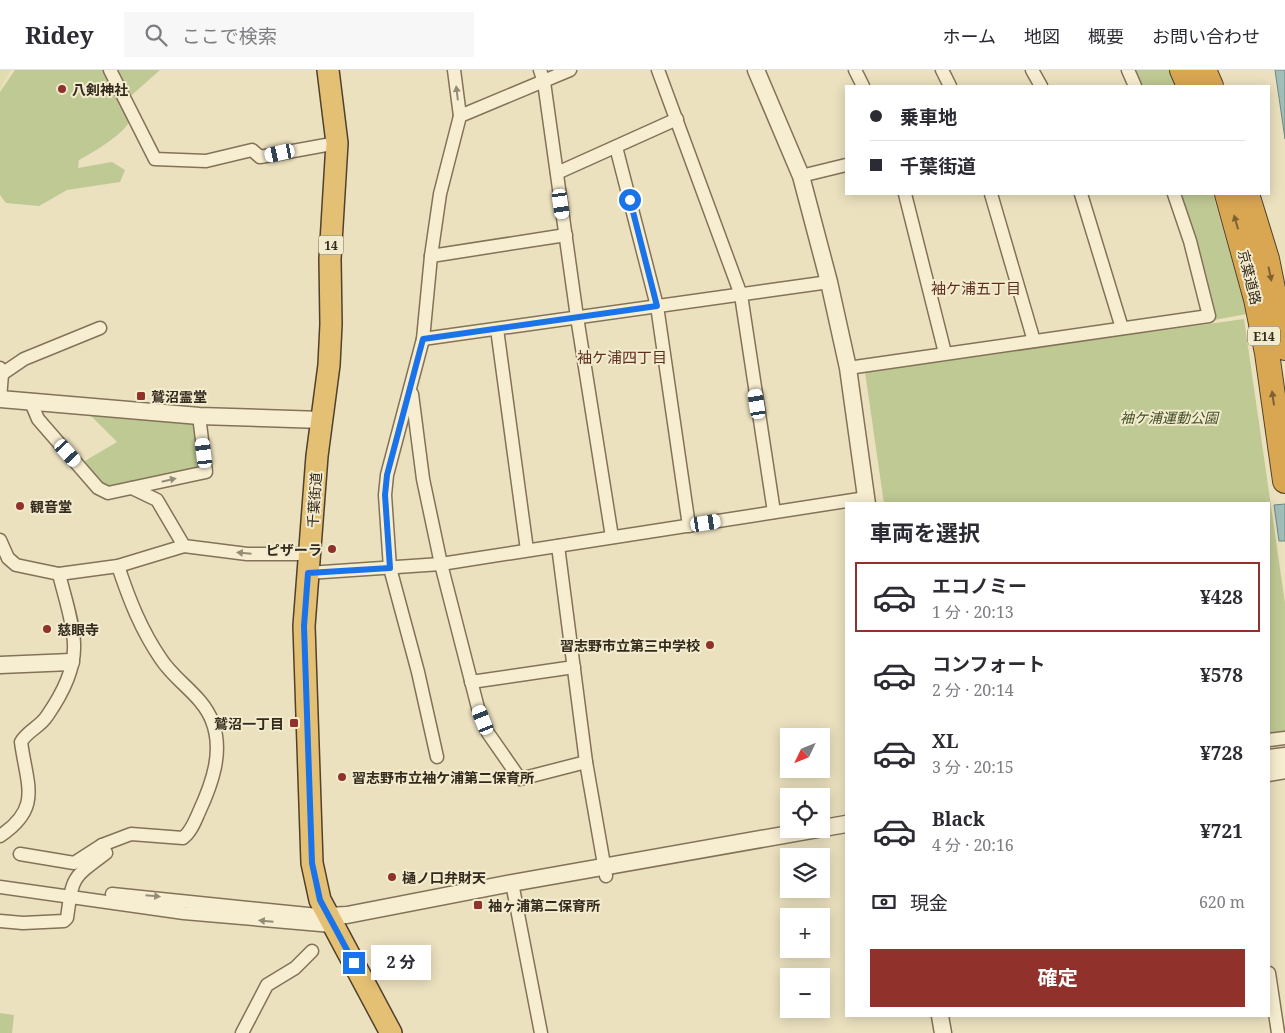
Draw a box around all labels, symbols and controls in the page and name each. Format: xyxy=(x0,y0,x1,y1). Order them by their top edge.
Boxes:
search box xyxy=(124,12,474,57)
text: Ridey xyxy=(25,18,94,51)
icon: search xyxy=(142,21,170,49)
text: ここで検索 xyxy=(182,23,277,49)
text: ホーム xyxy=(943,24,996,48)
text: 地図 xyxy=(1024,24,1060,48)
text: 概要 xyxy=(1088,24,1124,48)
text: お問い合わせ xyxy=(1152,24,1260,48)
place label: 八剣神社 xyxy=(72,80,128,99)
marker: 八剣神社 xyxy=(56,83,68,95)
one-way arrow xyxy=(453,85,461,101)
text: 乗車地 xyxy=(900,104,957,130)
car xyxy=(263,143,296,163)
text: 千葉街道 xyxy=(900,153,976,179)
car xyxy=(551,188,570,220)
route start xyxy=(619,189,641,211)
one-way arrow xyxy=(1231,215,1239,230)
road number: 14 xyxy=(318,236,344,254)
street label: 京葉道路 xyxy=(1234,248,1266,306)
one-way arrow xyxy=(1266,267,1274,282)
district label: 袖ケ浦五丁目 xyxy=(931,278,1021,298)
road number: E14 xyxy=(1248,326,1280,346)
district label: 袖ケ浦四丁目 xyxy=(577,347,667,367)
place label: 鷲沼霊堂 xyxy=(151,387,207,406)
car xyxy=(747,388,766,420)
marker: 鷲沼霊堂 xyxy=(135,390,147,402)
one-way arrow xyxy=(1269,390,1277,406)
park label: 袖ケ浦運動公園 xyxy=(1120,408,1220,427)
car xyxy=(52,437,83,469)
car xyxy=(194,437,213,469)
street label: 千葉街道 xyxy=(303,471,325,529)
one-way arrow xyxy=(161,476,176,484)
place label: 観音堂 xyxy=(30,497,72,516)
marker: 観音堂 xyxy=(14,500,26,512)
car xyxy=(690,513,721,533)
text: 車両を選択 xyxy=(870,517,980,547)
place label: ピザーラ xyxy=(266,540,322,559)
marker: ピザーラ xyxy=(326,543,338,555)
one-way arrow xyxy=(235,549,251,557)
text: エコノミー xyxy=(932,573,1027,599)
icon: car xyxy=(872,575,917,620)
text: ¥428 xyxy=(1200,584,1243,610)
text: 1 分 · 20:13 xyxy=(932,601,1014,623)
place label: 慈眼寺 xyxy=(57,620,99,639)
marker: 慈眼寺 xyxy=(41,623,53,635)
place label: 習志野市立第三中学校 xyxy=(560,636,700,655)
marker: 習志野市立第三中学校 xyxy=(704,639,716,651)
text: コンフォート xyxy=(932,651,1045,677)
icon: car xyxy=(872,653,917,698)
text: ¥578 xyxy=(1200,662,1243,688)
text: 2 分 · 20:14 xyxy=(932,679,1014,701)
car xyxy=(470,703,495,737)
place label: 鷲沼一丁目 xyxy=(214,714,284,733)
marker: 鷲沼一丁目 xyxy=(288,717,300,729)
north arrow xyxy=(780,728,830,778)
map controls xyxy=(780,728,830,1018)
text: XL xyxy=(932,728,958,754)
icon: car xyxy=(872,731,917,776)
text: ¥728 xyxy=(1200,740,1243,766)
text: 3 分 · 20:15 xyxy=(932,756,1014,778)
place label: 習志野市立袖ケ浦第二保育所 xyxy=(352,768,534,787)
marker: 習志野市立袖ケ浦第二保育所 xyxy=(336,771,348,783)
button: locate xyxy=(780,788,830,838)
text: Black xyxy=(932,806,985,832)
icon: car xyxy=(872,809,917,854)
text: ¥721 xyxy=(1200,818,1243,844)
text: 4 分 · 20:16 xyxy=(932,834,1014,856)
button: layers xyxy=(780,848,830,898)
place label: 樋ノ口弁財天 xyxy=(402,868,486,887)
marker: 樋ノ口弁財天 xyxy=(386,871,398,883)
icon: cash xyxy=(870,888,898,916)
text: 現金 xyxy=(910,890,948,916)
text: 620 m xyxy=(1199,891,1245,913)
one-way arrow xyxy=(145,893,161,901)
place label: 袖ヶ浦第二保育所 xyxy=(488,896,600,915)
marker: 袖ヶ浦第二保育所 xyxy=(472,899,484,911)
button: + xyxy=(780,908,830,958)
one-way arrow xyxy=(258,917,274,925)
callout: 2 分 xyxy=(372,946,432,980)
button: 確定 xyxy=(870,949,1245,1007)
text: 2 分 xyxy=(386,951,416,973)
route end xyxy=(343,952,365,974)
button: − xyxy=(780,968,830,1018)

